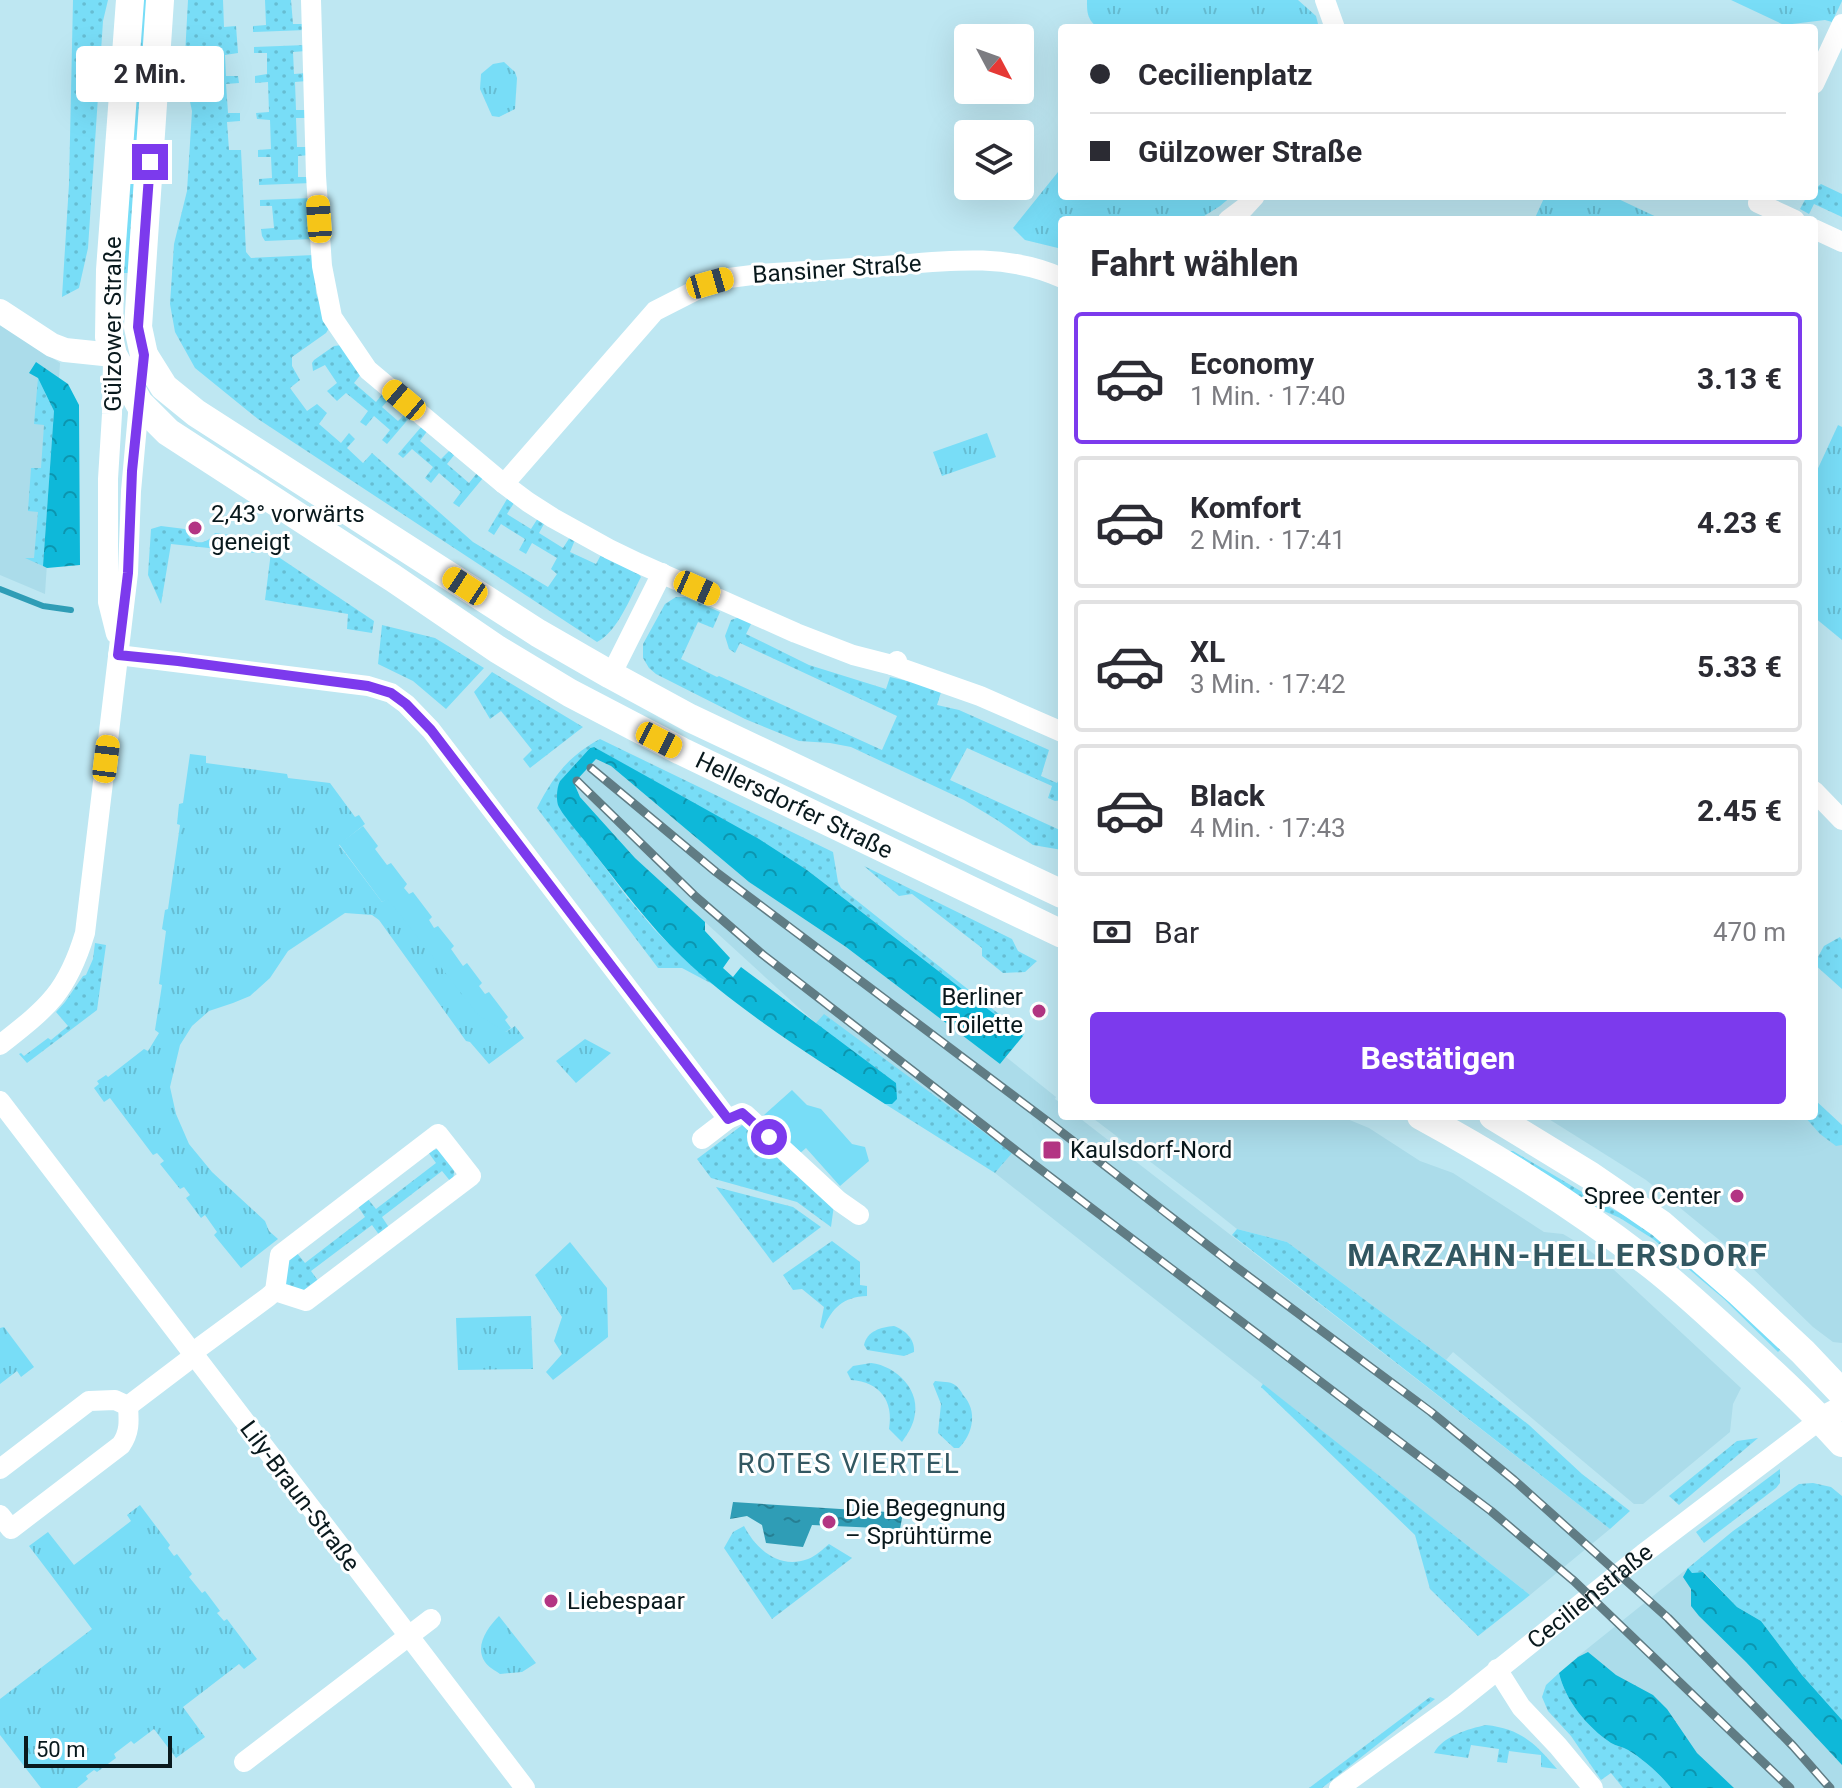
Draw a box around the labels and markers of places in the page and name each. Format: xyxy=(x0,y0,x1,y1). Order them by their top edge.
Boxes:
place label: 2,43° vorwärts geneigt xyxy=(211,500,365,556)
marker: 2,43° vorwärts geneigt xyxy=(186,519,204,537)
place label: Berliner Toilette xyxy=(941,983,1023,1039)
marker: Berliner Toilette xyxy=(1030,1002,1048,1020)
place label: Kaulsdorf-Nord xyxy=(1070,1136,1232,1164)
marker: Kaulsdorf-Nord xyxy=(1041,1139,1063,1161)
place label: Spree Center xyxy=(1584,1182,1721,1210)
marker: Spree Center xyxy=(1728,1187,1746,1205)
place label: Die Begegnung – Sprühtürme xyxy=(845,1494,1006,1550)
marker: Die Begegnung – Sprühtürme xyxy=(820,1513,838,1531)
place label: Liebespaar xyxy=(567,1587,685,1615)
marker: Liebespaar xyxy=(542,1592,560,1610)

